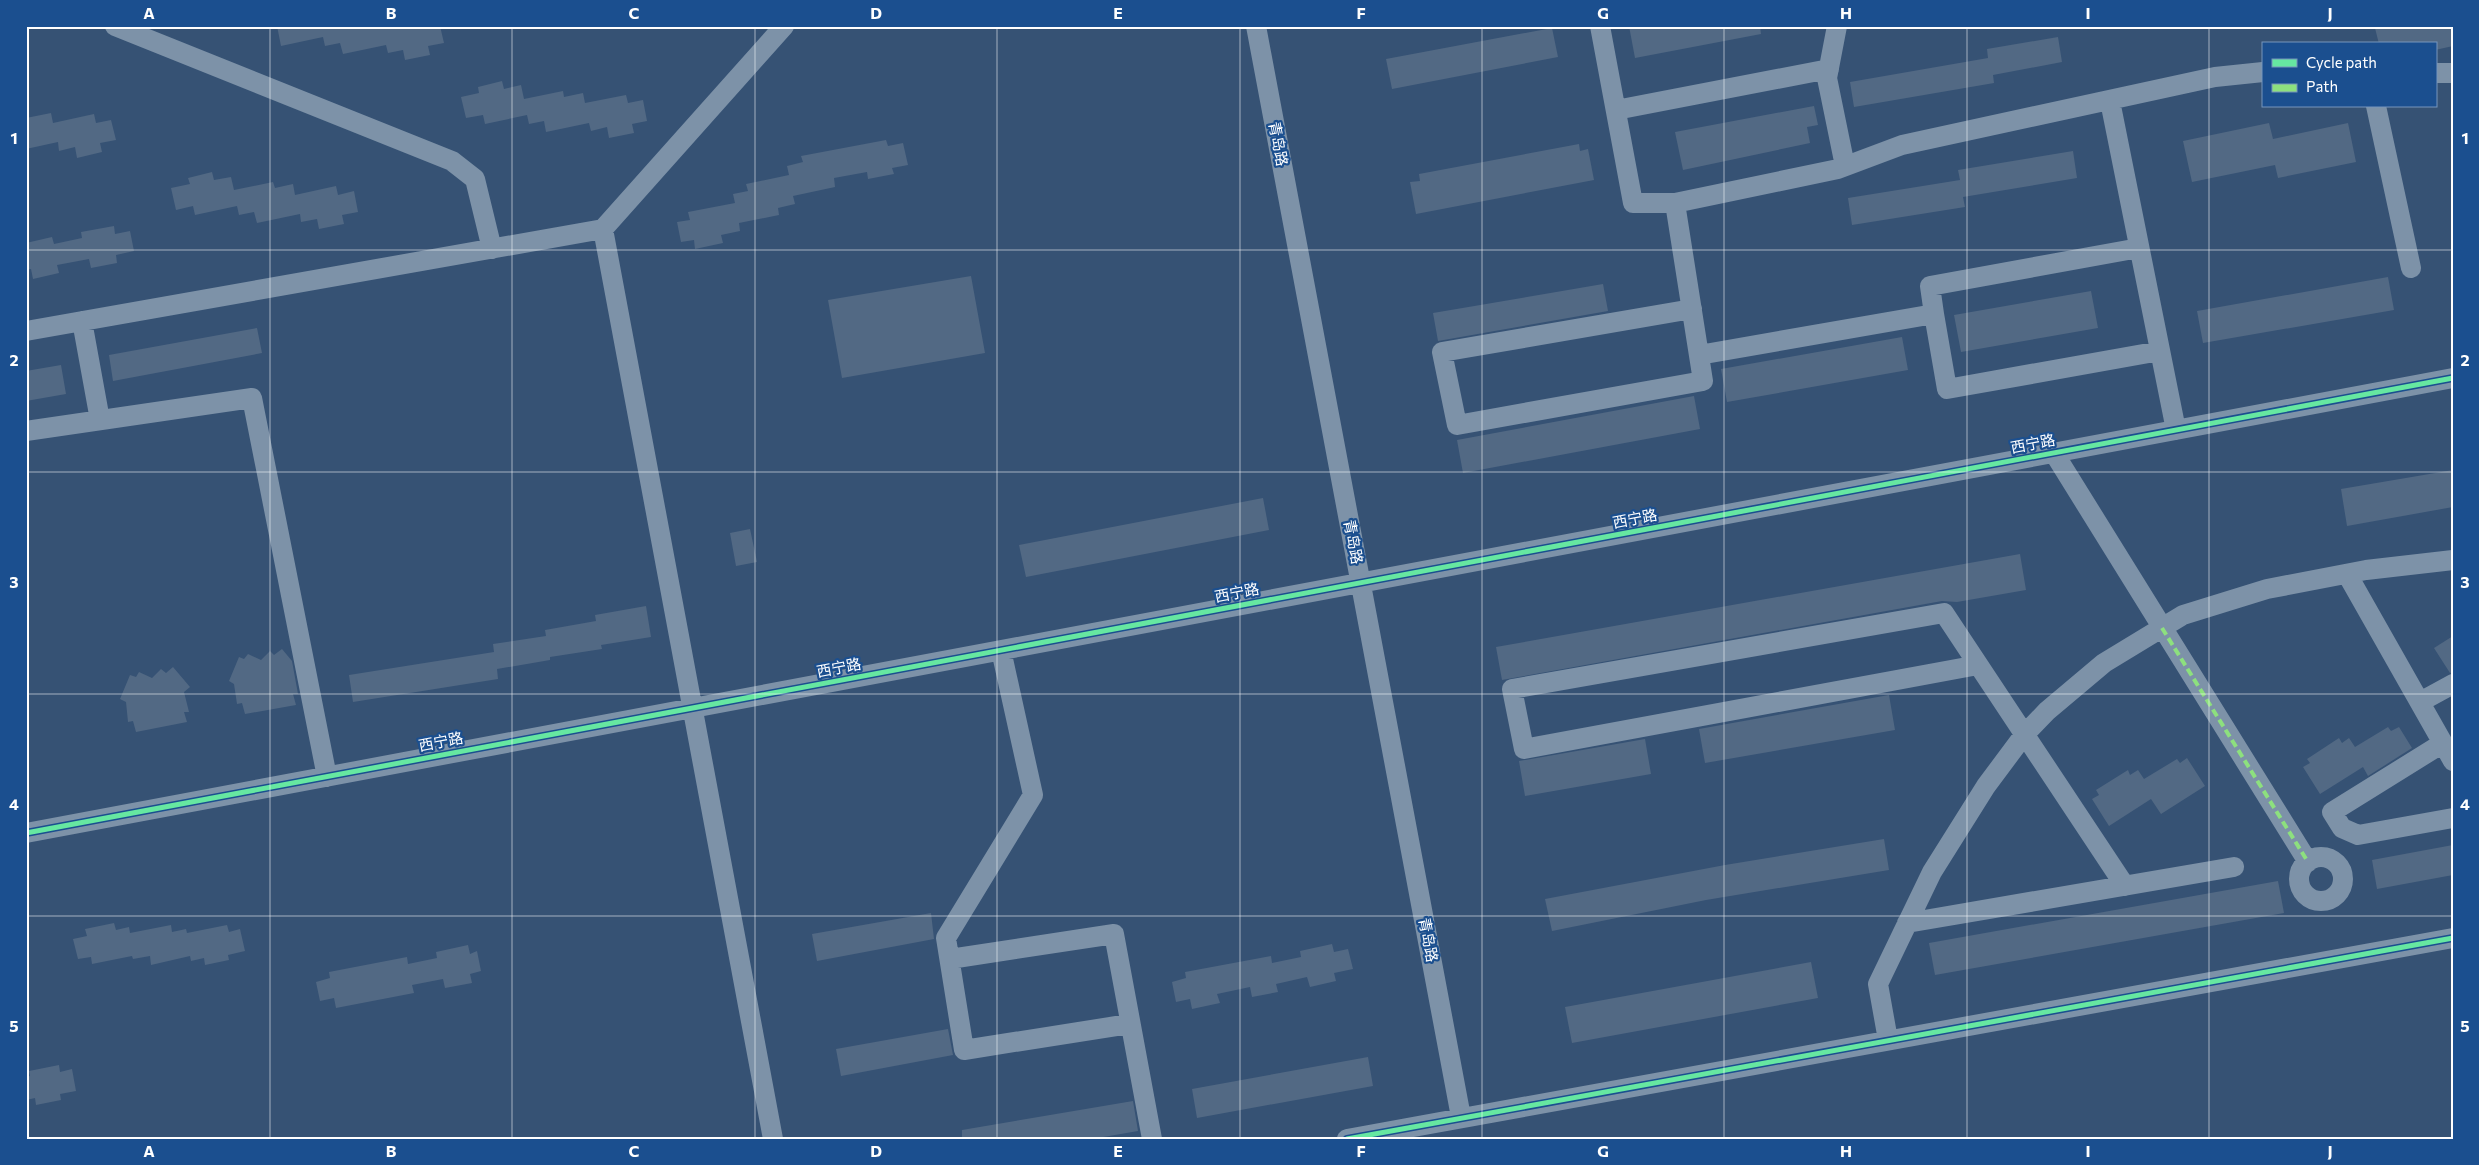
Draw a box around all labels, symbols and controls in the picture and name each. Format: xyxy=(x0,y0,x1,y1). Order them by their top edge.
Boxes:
text: A xyxy=(143,3,155,22)
text: B xyxy=(386,3,397,22)
text: C xyxy=(629,3,640,22)
text: D xyxy=(870,3,882,22)
text: E xyxy=(1113,3,1123,22)
text: F xyxy=(1356,3,1366,22)
text: G xyxy=(1597,3,1609,22)
text: H xyxy=(1840,3,1852,22)
text: I xyxy=(2085,3,2091,22)
text: J xyxy=(2327,3,2333,22)
legend xyxy=(2262,42,2436,108)
text: Cycle path xyxy=(2306,53,2377,71)
text: Path xyxy=(2306,77,2338,95)
street label: 青岛路 xyxy=(1266,120,1292,168)
text: 1 xyxy=(10,128,18,147)
text: 1 xyxy=(2461,128,2469,147)
text: 2 xyxy=(9,350,19,369)
text: 2 xyxy=(2460,350,2470,369)
street label: 西宁路 xyxy=(2009,430,2057,456)
street label: 西宁路 xyxy=(1611,505,1659,531)
street label: 青岛路 xyxy=(1341,518,1367,566)
text: 3 xyxy=(9,572,19,591)
text: 3 xyxy=(2460,572,2470,591)
street label: 西宁路 xyxy=(1213,579,1261,605)
street label: 西宁路 xyxy=(815,654,863,680)
street label: 西宁路 xyxy=(417,728,465,754)
text: 4 xyxy=(9,794,19,813)
text: 4 xyxy=(2460,794,2470,813)
street label: 青岛路 xyxy=(1416,916,1442,964)
text: 5 xyxy=(9,1016,19,1035)
text: 5 xyxy=(2460,1016,2470,1035)
text: A xyxy=(143,1141,155,1160)
text: B xyxy=(386,1141,397,1160)
text: C xyxy=(629,1141,640,1160)
text: D xyxy=(870,1141,882,1160)
text: E xyxy=(1113,1141,1123,1160)
text: F xyxy=(1356,1141,1366,1160)
text: G xyxy=(1597,1141,1609,1160)
text: H xyxy=(1840,1141,1852,1160)
text: I xyxy=(2085,1141,2091,1160)
text: J xyxy=(2327,1141,2333,1160)

